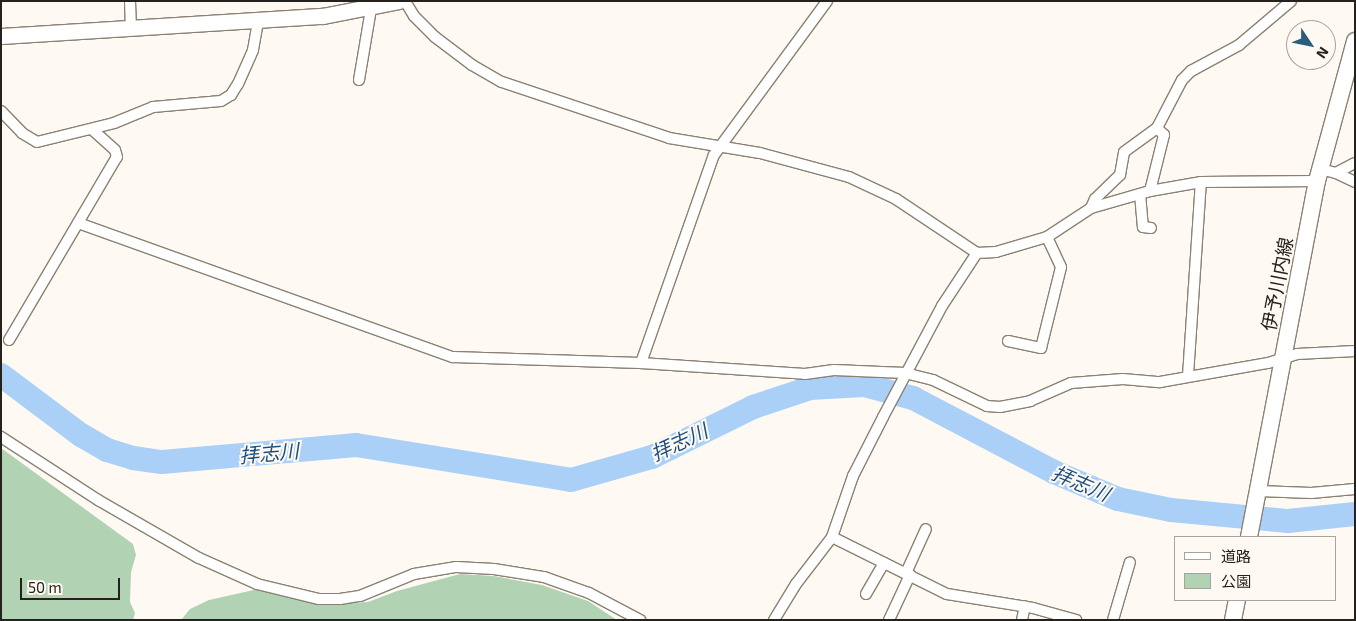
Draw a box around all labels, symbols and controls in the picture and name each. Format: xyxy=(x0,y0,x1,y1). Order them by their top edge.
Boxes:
north arrow xyxy=(1286,20,1336,70)
text: N xyxy=(1313,44,1333,62)
street label: 伊予川内線 xyxy=(1257,235,1297,333)
water label: 拝志川 xyxy=(647,418,711,466)
water label: 拝志川 xyxy=(238,438,300,468)
water label: 拝志川 xyxy=(1049,460,1113,506)
legend xyxy=(1174,536,1336,601)
text: 道路 xyxy=(1221,547,1251,565)
scale bar xyxy=(22,568,122,600)
text: 公園 xyxy=(1221,572,1251,590)
text: 50 m xyxy=(28,578,62,596)

